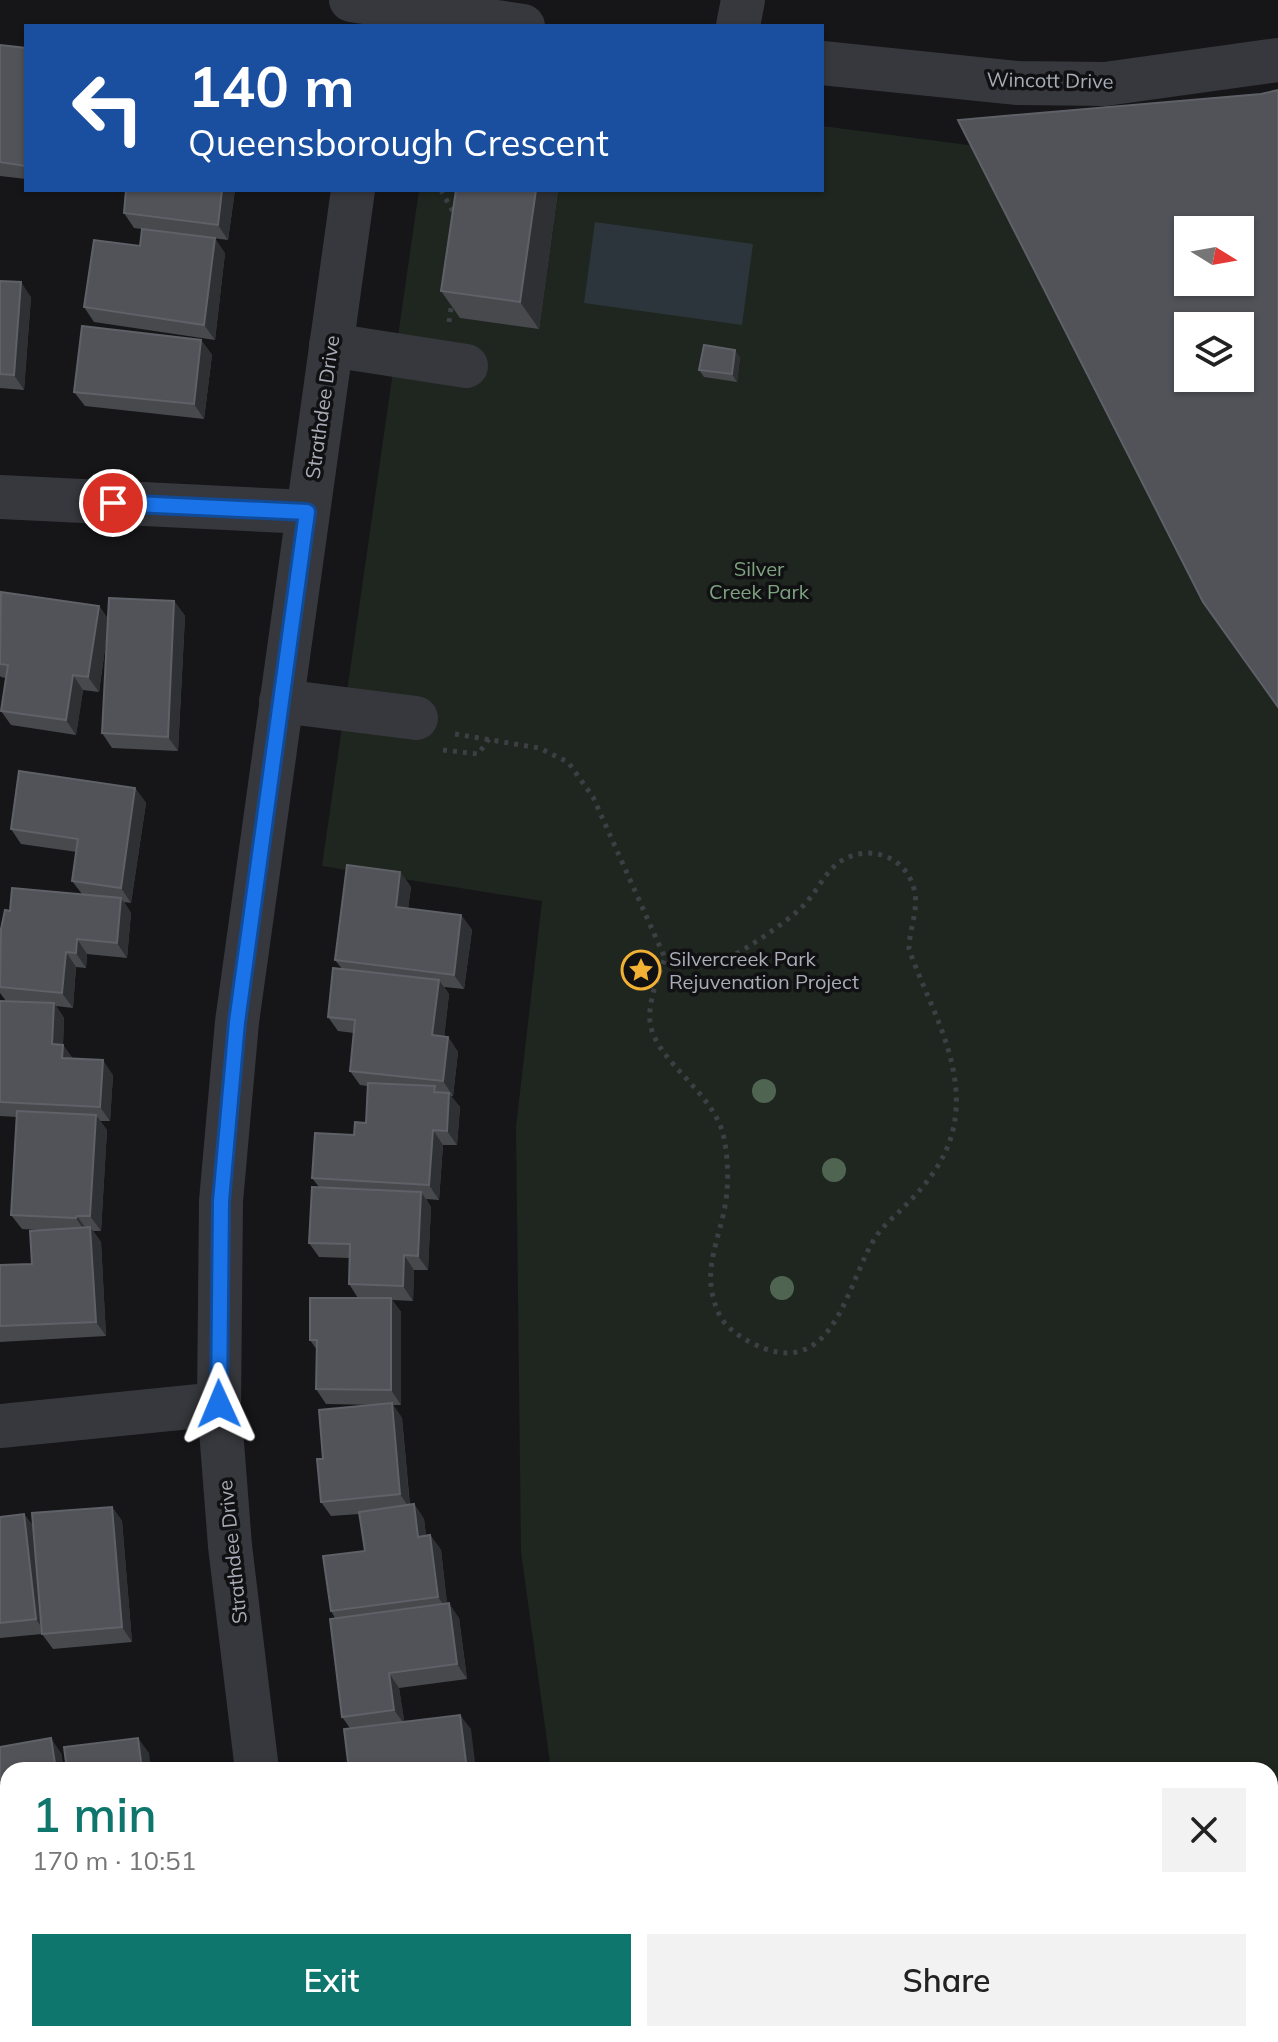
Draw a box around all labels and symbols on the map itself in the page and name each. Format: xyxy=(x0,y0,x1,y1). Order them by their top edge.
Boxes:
street label: Wincott Drive xyxy=(986,66,1114,94)
north arrow xyxy=(1174,216,1254,296)
street label: Strathdee Drive xyxy=(300,334,344,480)
pin xyxy=(79,469,147,537)
park label: Silver Creek Park xyxy=(709,556,810,604)
place label: Silvercreek Park Rejuvenation Project xyxy=(669,946,859,994)
place icon: Silvercreek Park Rejuvenation Project xyxy=(620,949,662,991)
position arrow xyxy=(177,1362,261,1446)
street label: Strathdee Drive xyxy=(212,1479,252,1625)

